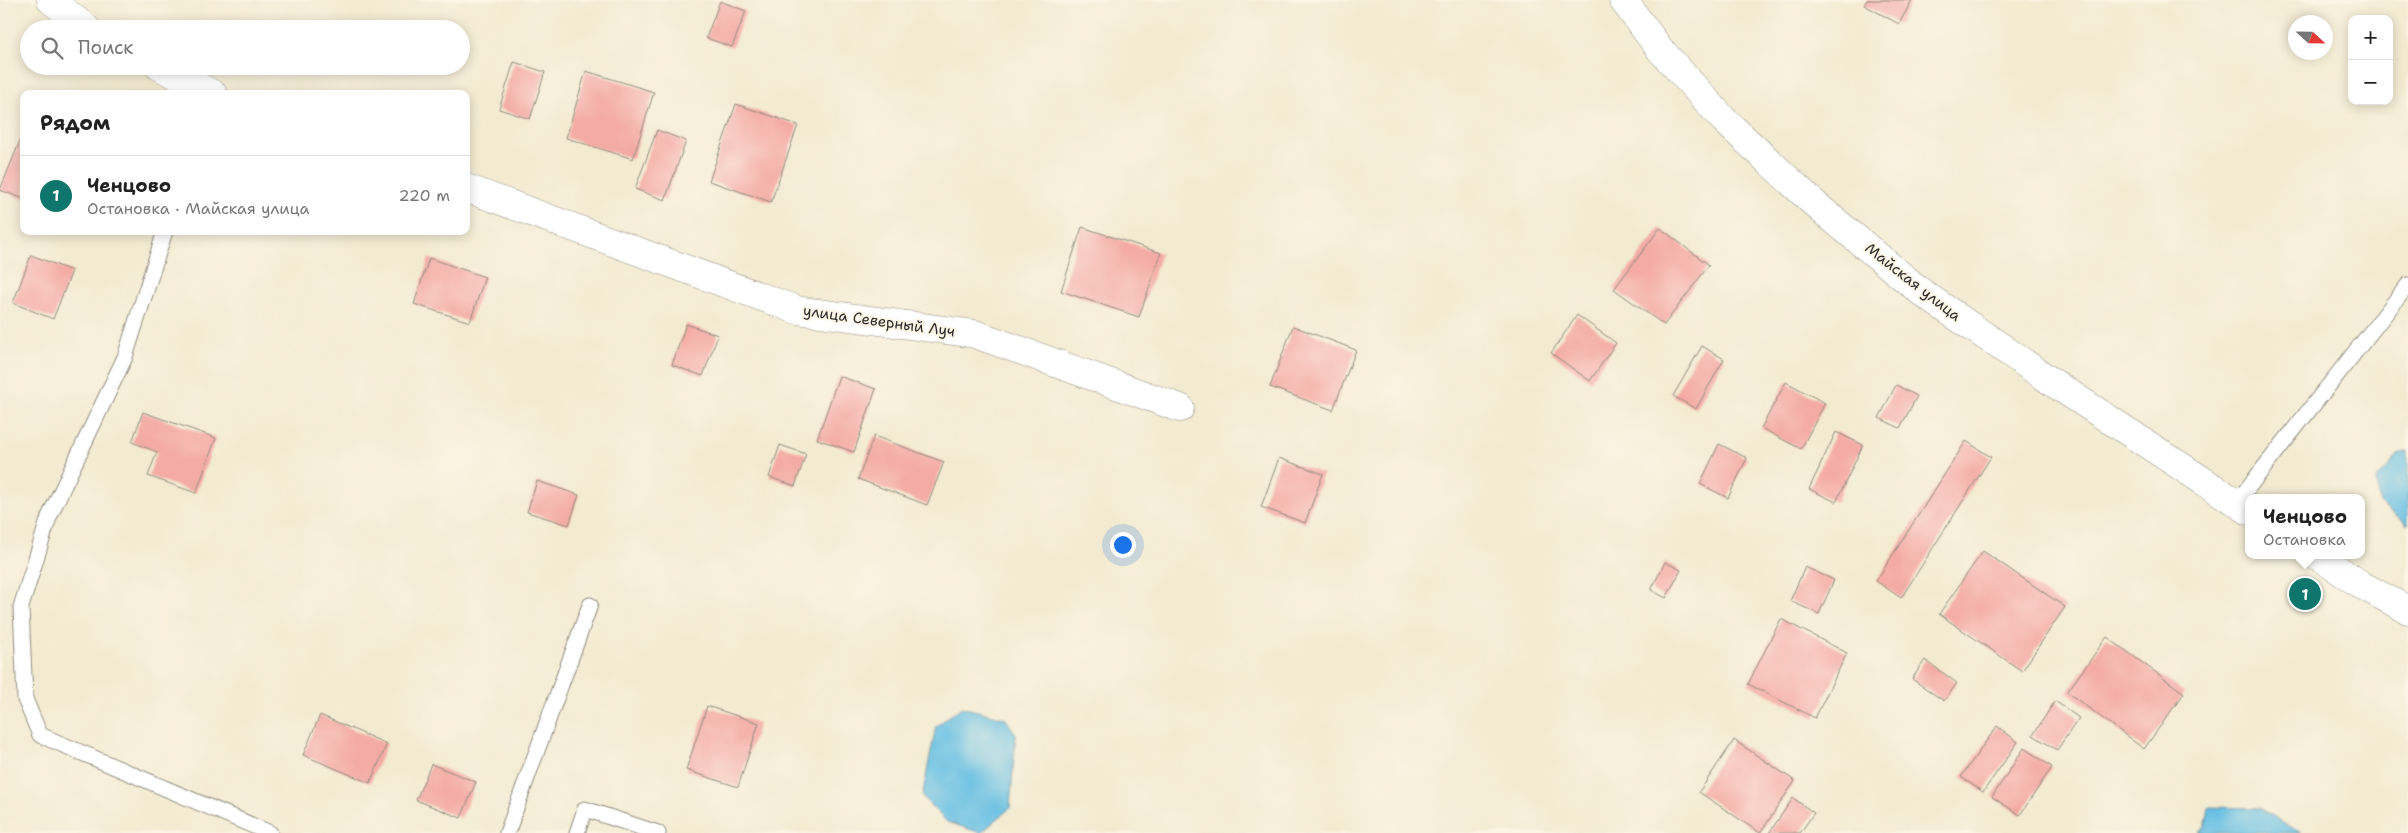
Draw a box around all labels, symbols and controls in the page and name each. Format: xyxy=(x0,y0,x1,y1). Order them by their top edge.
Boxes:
north arrow xyxy=(2288,15,2333,60)
map controls xyxy=(2348,15,2393,105)
button: + xyxy=(2348,15,2393,60)
search box xyxy=(20,20,470,75)
icon: search xyxy=(38,34,66,62)
text: Поиск xyxy=(78,35,133,60)
button: − xyxy=(2348,60,2393,105)
text: Рядом xyxy=(40,109,110,137)
text: Ченцово xyxy=(87,173,171,198)
text: 1 xyxy=(52,185,60,206)
text: 220 m xyxy=(398,185,450,206)
text: Остановка · Майская улица xyxy=(87,198,310,219)
street label: Майская улица xyxy=(1861,238,1966,326)
street label: улица Северный Луч xyxy=(802,300,956,342)
popup xyxy=(2245,494,2365,559)
text: Ченцово xyxy=(2263,504,2347,529)
text: Остановка xyxy=(2263,529,2346,550)
your location xyxy=(1110,532,1136,558)
pin: 1 xyxy=(2289,575,2321,613)

